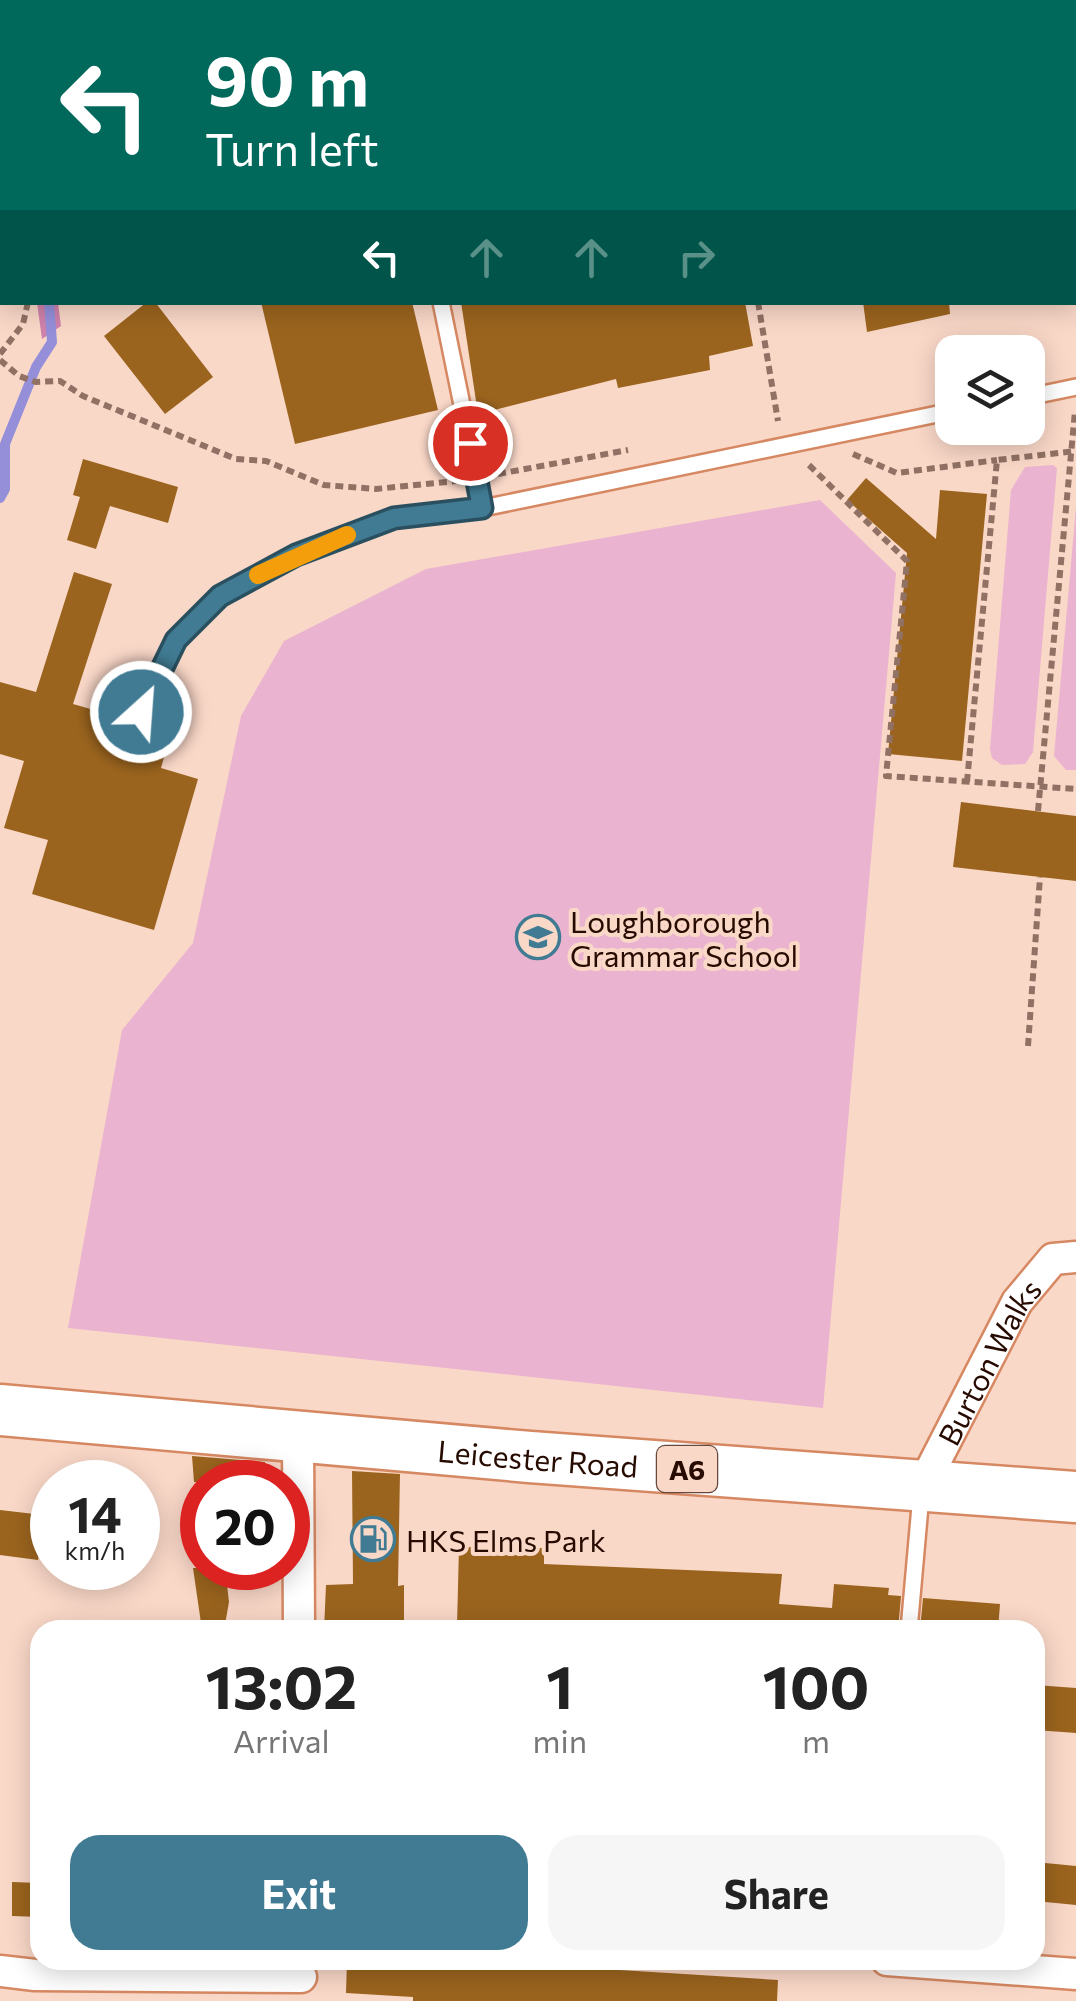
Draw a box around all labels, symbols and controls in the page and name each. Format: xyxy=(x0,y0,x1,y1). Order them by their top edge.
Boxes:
text: 90 m xyxy=(205,35,369,120)
icon: left xyxy=(40,40,170,170)
text: Turn left xyxy=(205,120,379,175)
icon: left xyxy=(354,230,409,285)
icon: ahead xyxy=(459,230,514,285)
icon: ahead xyxy=(564,230,619,285)
icon: right xyxy=(669,230,724,285)
map controls xyxy=(935,335,1045,445)
button: layers xyxy=(935,335,1045,445)
pin xyxy=(428,401,513,486)
icon: arrive xyxy=(443,416,498,471)
position arrow xyxy=(89,660,193,764)
place label: Loughborough Grammar School xyxy=(570,902,798,973)
school or university icon: Loughborough Grammar School xyxy=(515,914,561,960)
street label: Burton Walks xyxy=(929,1270,1048,1451)
street label: Leicester Road xyxy=(436,1430,639,1483)
road number: A6 xyxy=(657,1446,717,1492)
speed limit sign: 20 xyxy=(180,1460,310,1590)
text: 14 xyxy=(68,1482,122,1543)
fuel station icon: HKS Elms Park xyxy=(350,1516,396,1562)
place label: HKS Elms Park xyxy=(406,1521,606,1558)
text: km/h xyxy=(65,1535,125,1565)
text: 13:02 xyxy=(206,1648,357,1721)
text: 1 xyxy=(546,1648,573,1721)
text: 100 xyxy=(763,1648,869,1721)
text: Arrival xyxy=(233,1720,330,1760)
text: min xyxy=(533,1720,587,1760)
text: m xyxy=(802,1720,830,1760)
button: Exit xyxy=(70,1835,528,1950)
button: Share xyxy=(548,1835,1005,1950)

